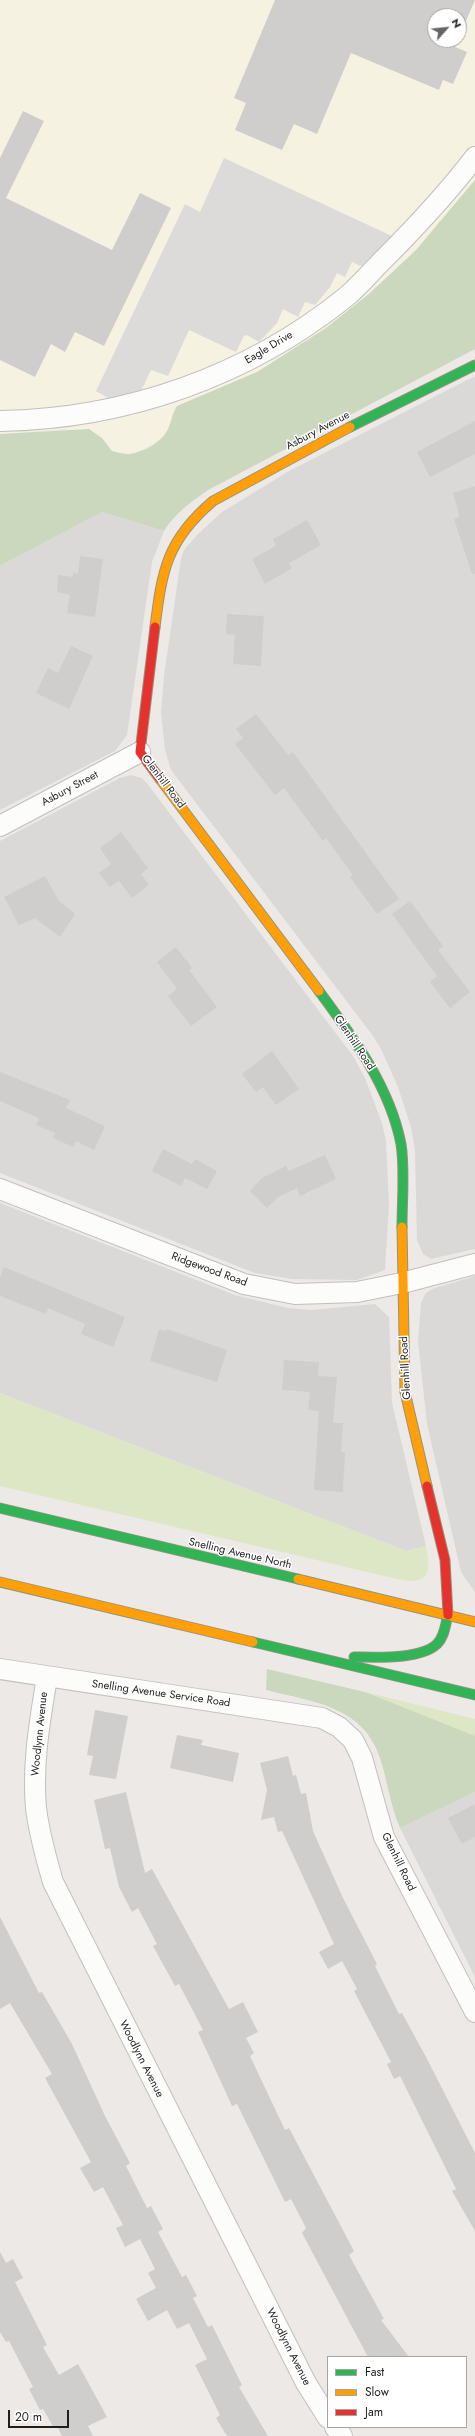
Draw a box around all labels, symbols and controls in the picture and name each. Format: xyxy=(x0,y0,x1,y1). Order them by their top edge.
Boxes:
north arrow xyxy=(427,8,467,48)
text: N xyxy=(448,15,466,31)
street label: Eagle Drive xyxy=(243,329,295,367)
street label: Asbury Avenue xyxy=(284,409,352,453)
street label: Glenhill Road xyxy=(139,753,187,811)
street label: Asbury Street xyxy=(39,769,101,809)
street label: Glenhill Road xyxy=(331,1013,377,1073)
street label: Ridgewood Road xyxy=(169,1250,249,1290)
street label: Glenhill Road xyxy=(398,1336,414,1400)
street label: Snelling Avenue North xyxy=(187,1536,293,1572)
street label: Snelling Avenue Service Road xyxy=(91,1678,231,1710)
street label: Woodlynn Avenue xyxy=(29,1691,51,1777)
street label: Glenhill Road xyxy=(378,1831,418,1893)
street label: Woodlynn Avenue xyxy=(116,2018,166,2100)
street label: Woodlynn Avenue xyxy=(263,2306,313,2388)
legend xyxy=(327,2356,467,2428)
text: Fast xyxy=(365,2363,384,2381)
text: Slow xyxy=(365,2383,389,2401)
scale bar xyxy=(10,2402,71,2428)
text: Jam xyxy=(365,2403,383,2421)
text: 20 m xyxy=(15,2408,42,2426)

